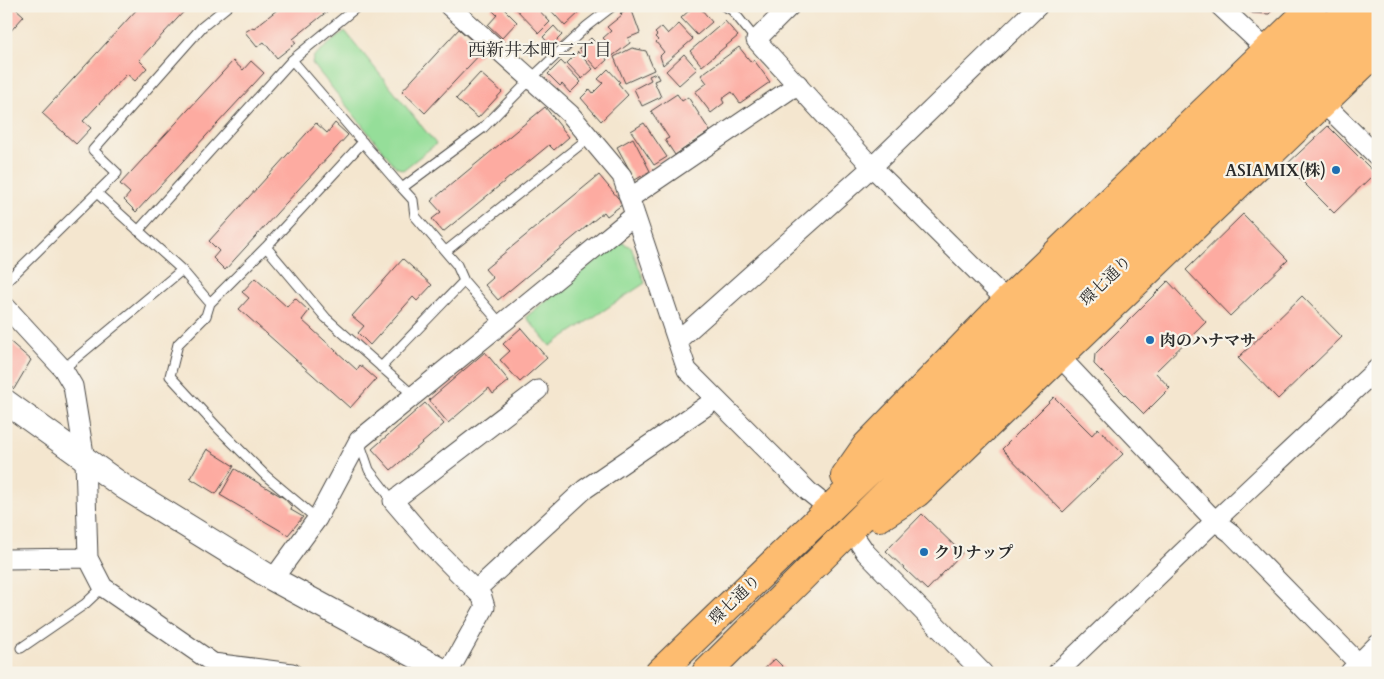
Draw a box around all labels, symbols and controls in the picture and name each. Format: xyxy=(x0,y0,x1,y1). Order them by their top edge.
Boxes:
district label: 西新井本町二丁目 xyxy=(468,38,612,63)
place label: ASIAMIX(株) xyxy=(1225,160,1326,182)
marker: ASIAMIX(株) xyxy=(1330,164,1342,176)
street label: 環七通り xyxy=(1075,251,1136,311)
place label: 肉のハナマサ xyxy=(1160,330,1256,352)
marker: 肉のハナマサ xyxy=(1144,334,1156,346)
place label: クリナップ xyxy=(934,542,1013,564)
marker: クリナップ xyxy=(918,546,930,558)
street label: 環七通り xyxy=(704,570,765,630)

